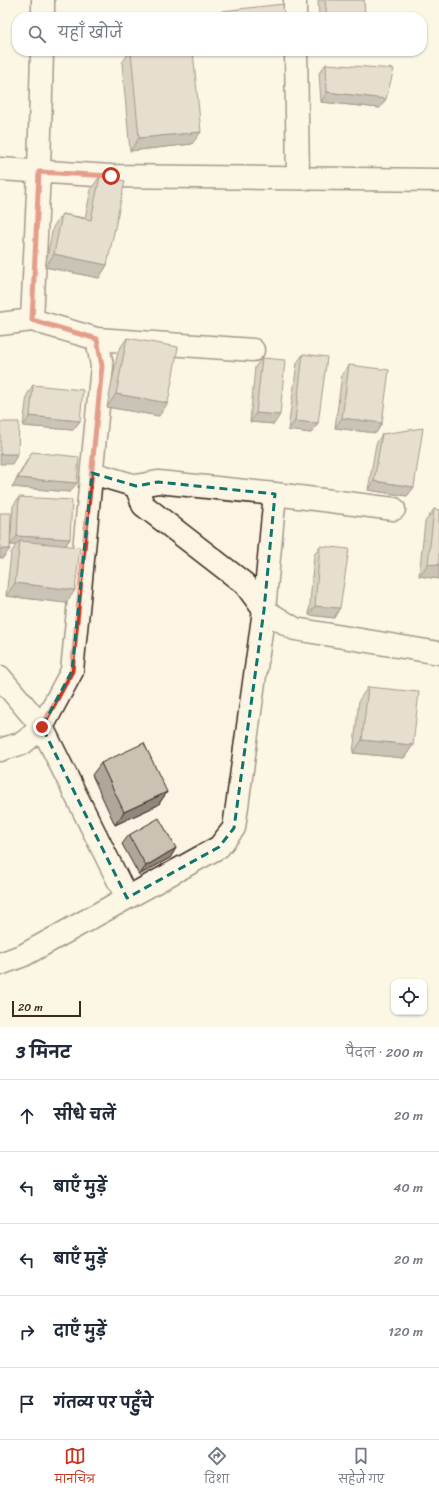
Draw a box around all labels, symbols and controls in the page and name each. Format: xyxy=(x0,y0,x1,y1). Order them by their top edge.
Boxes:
search box xyxy=(12,12,427,56)
text: यहाँ खोजें xyxy=(58,20,123,46)
icon: search xyxy=(26,23,48,45)
route start xyxy=(102,167,120,185)
route end xyxy=(33,718,51,736)
map controls xyxy=(391,979,427,1015)
button: locate xyxy=(391,979,427,1015)
text: 20 m xyxy=(18,998,43,1017)
scale bar xyxy=(12,999,81,1018)
text: 3 मिनट xyxy=(16,1037,71,1067)
text: पैदल · 200 m xyxy=(345,1041,423,1064)
text: सीधे चलें xyxy=(54,1102,115,1128)
text: 20 m xyxy=(394,1104,423,1127)
icon: ahead xyxy=(16,1105,38,1127)
text: बाएँ मुड़ें xyxy=(54,1174,107,1200)
text: 40 m xyxy=(393,1176,423,1199)
icon: left xyxy=(16,1177,38,1199)
text: बाएँ मुड़ें xyxy=(54,1246,107,1272)
text: 20 m xyxy=(394,1248,423,1271)
icon: left xyxy=(16,1249,38,1271)
text: दाएँ मुड़ें xyxy=(54,1318,106,1344)
text: 120 m xyxy=(388,1320,423,1343)
icon: right xyxy=(16,1321,38,1343)
text: गंतव्य पर पहुँचे xyxy=(54,1390,153,1416)
icon: arrive xyxy=(16,1393,38,1415)
tab: मानचित्र xyxy=(55,1445,95,1491)
tab: दिशा xyxy=(204,1445,229,1491)
tab: सहेजे गए xyxy=(339,1445,384,1491)

